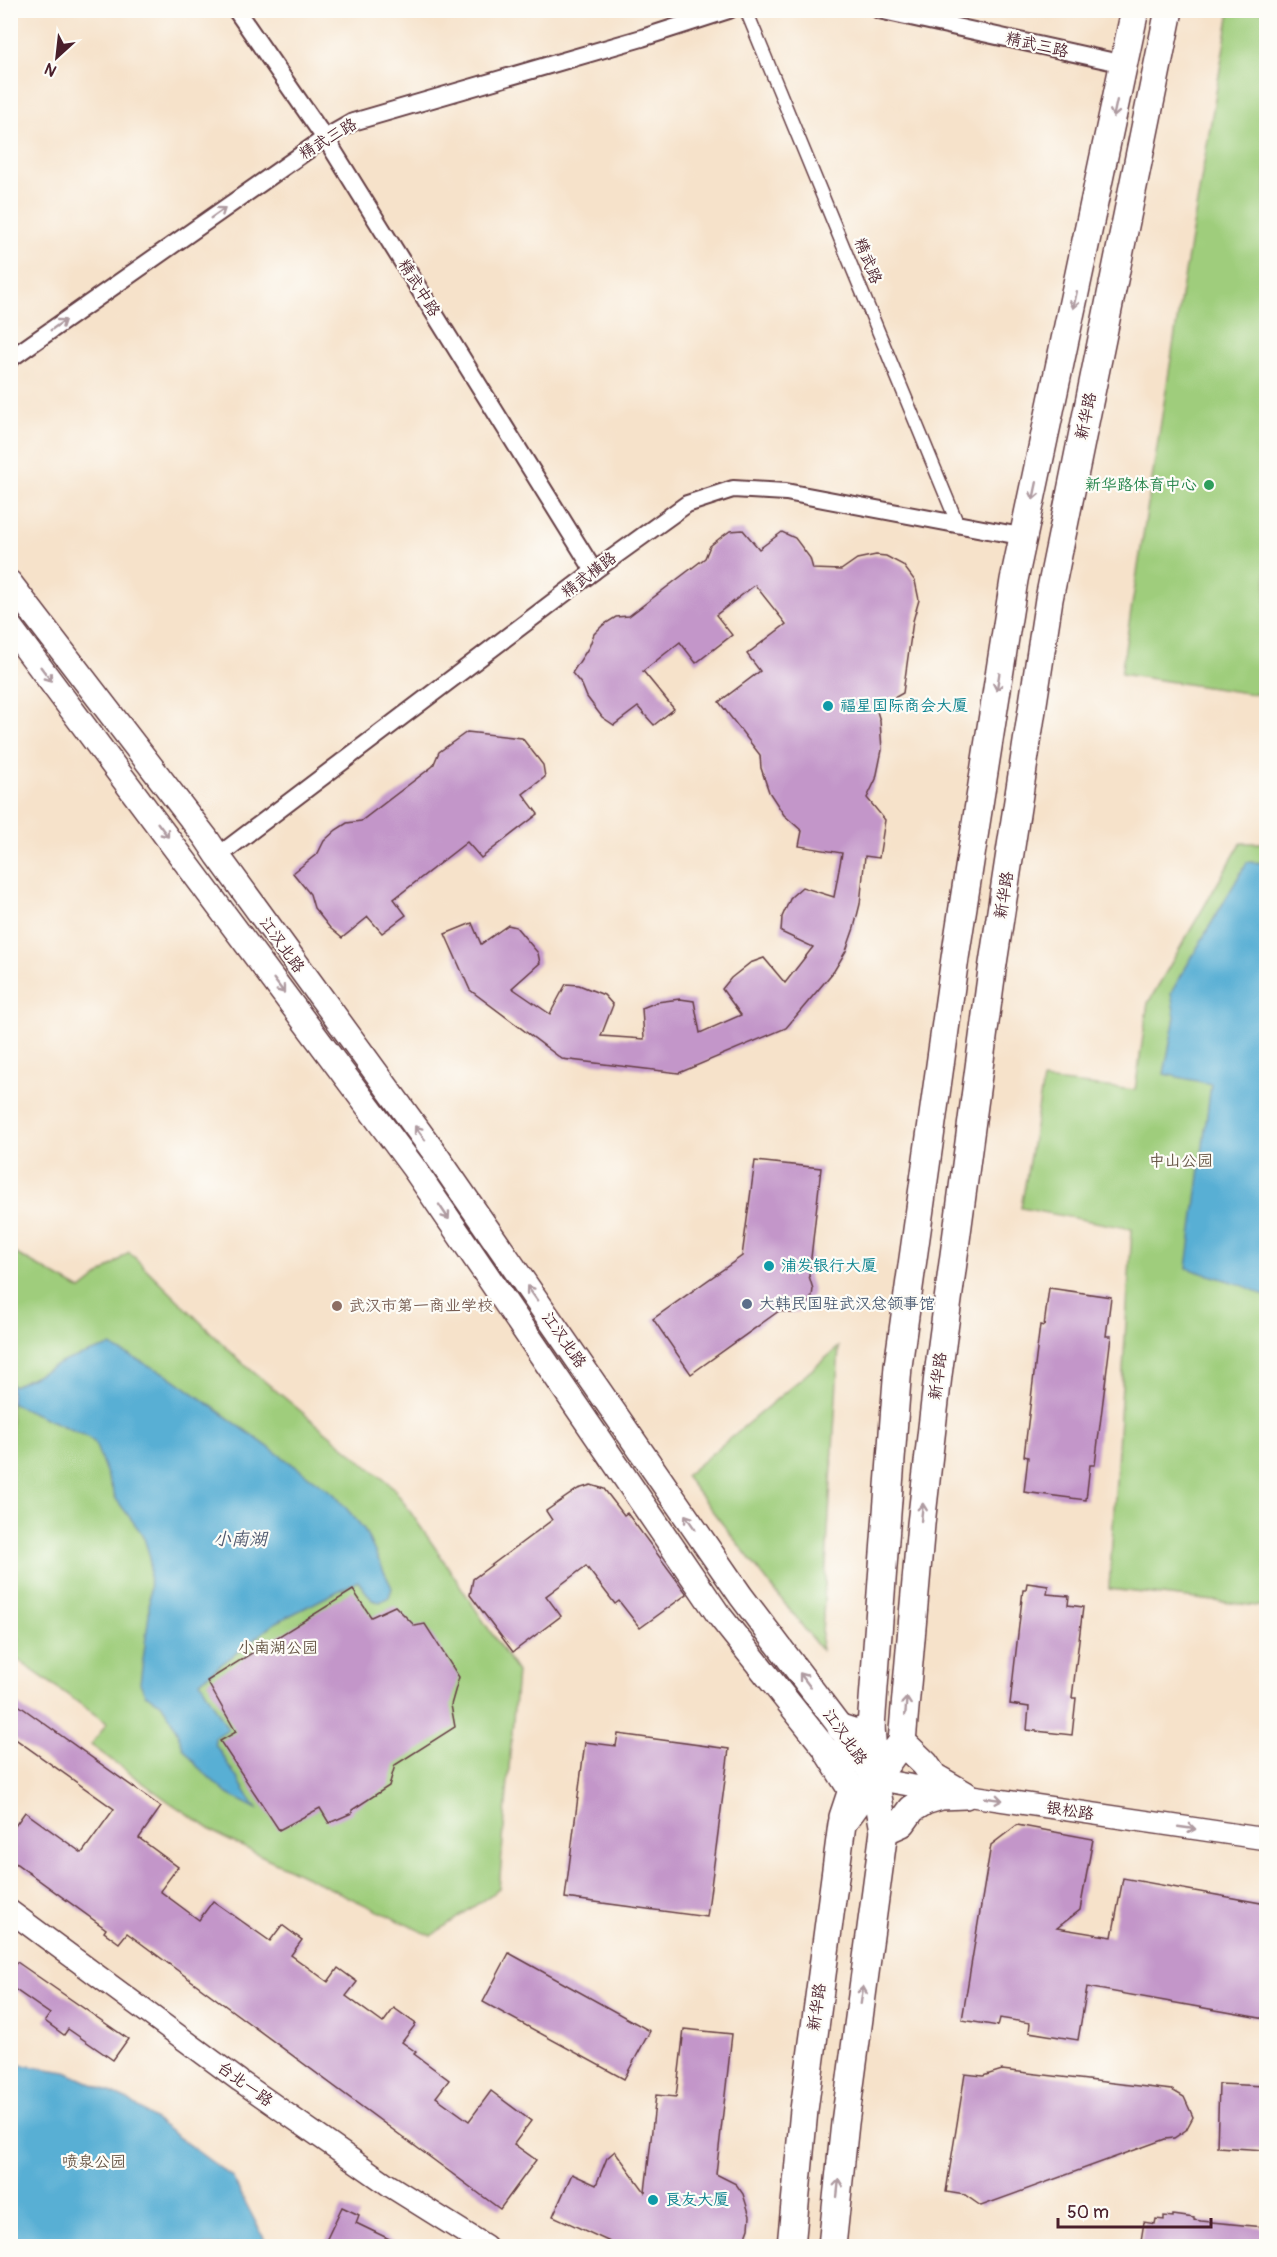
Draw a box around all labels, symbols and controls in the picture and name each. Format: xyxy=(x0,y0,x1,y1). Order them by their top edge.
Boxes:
north arrow xyxy=(27,27,87,87)
street label: 精武三路 xyxy=(1004,28,1070,62)
text: N xyxy=(41,58,60,81)
one-way arrow xyxy=(1109,99,1120,118)
street label: 精武三路 xyxy=(295,114,361,164)
one-way arrow xyxy=(209,207,226,219)
street label: 精武路 xyxy=(850,235,886,287)
street label: 精武中路 xyxy=(394,256,444,320)
one-way arrow xyxy=(1068,290,1080,309)
one-way arrow xyxy=(50,319,66,331)
street label: 新华路 xyxy=(1071,390,1101,442)
place label: 新华路体育中心 xyxy=(1085,475,1197,495)
marker: 新华路体育中心 xyxy=(1202,478,1216,492)
one-way arrow xyxy=(1028,481,1040,500)
street label: 精武横路 xyxy=(557,548,621,602)
one-way arrow xyxy=(39,665,52,681)
one-way arrow xyxy=(993,672,1004,691)
place label: 福星国际商会大厦 xyxy=(840,696,968,716)
marker: 福星国际商会大厦 xyxy=(821,699,835,713)
one-way arrow xyxy=(157,821,169,837)
street label: 新华路 xyxy=(990,870,1018,920)
street label: 江汉北路 xyxy=(255,913,309,977)
one-way arrow xyxy=(273,978,286,994)
one-way arrow xyxy=(414,1125,426,1141)
park label: 中山公园 xyxy=(1149,1151,1213,1171)
one-way arrow xyxy=(438,1203,450,1219)
place label: 浦发银行大厦 xyxy=(781,1256,877,1276)
marker: 浦发银行大厦 xyxy=(762,1259,776,1273)
one-way arrow xyxy=(526,1285,538,1301)
place label: 大韩民国驻武汉总领事馆 xyxy=(759,1294,935,1314)
place label: 武汉市第一商业学校 xyxy=(349,1296,493,1316)
marker: 大韩民国驻武汉总领事馆 xyxy=(740,1297,754,1311)
marker: 武汉市第一商业学校 xyxy=(330,1299,344,1313)
street label: 江汉北路 xyxy=(537,1308,591,1372)
street label: 新华路 xyxy=(925,1351,951,1401)
one-way arrow xyxy=(917,1503,928,1523)
one-way arrow xyxy=(684,1515,696,1531)
water label: 小南湖 xyxy=(213,1528,269,1551)
park label: 小南湖公园 xyxy=(238,1638,318,1658)
one-way arrow xyxy=(798,1672,811,1688)
one-way arrow xyxy=(900,1697,911,1717)
street label: 江汉北路 xyxy=(818,1705,872,1769)
one-way arrow xyxy=(984,1794,1004,1805)
street label: 银松路 xyxy=(1045,1798,1095,1824)
one-way arrow xyxy=(1177,1822,1197,1833)
street label: 新华路 xyxy=(804,1982,830,2032)
one-way arrow xyxy=(857,1985,868,2005)
street label: 台北一路 xyxy=(213,2057,277,2111)
park label: 喷泉公园 xyxy=(62,2152,126,2172)
one-way arrow xyxy=(833,2179,844,2199)
place label: 良友大厦 xyxy=(665,2190,729,2210)
scale bar xyxy=(1058,2191,1211,2229)
marker: 良友大厦 xyxy=(646,2193,660,2207)
text: 50 m xyxy=(1067,2201,1109,2224)

